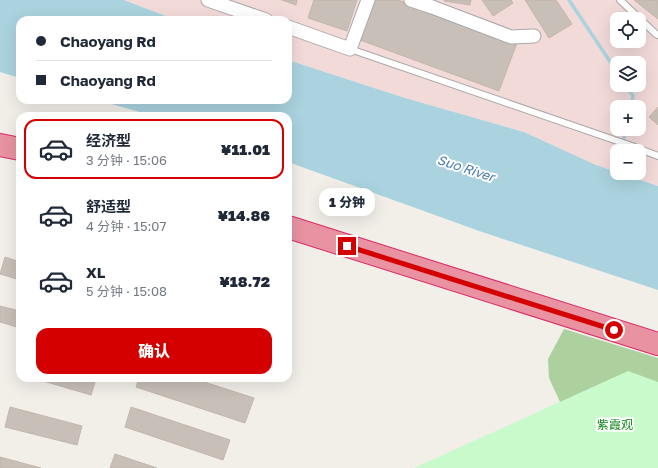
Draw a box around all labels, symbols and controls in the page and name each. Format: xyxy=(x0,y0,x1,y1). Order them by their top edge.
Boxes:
map controls xyxy=(610,12,646,180)
button: locate xyxy=(610,12,646,48)
text: Chaoyang Rd xyxy=(60,32,156,50)
button: layers xyxy=(610,56,646,92)
text: Chaoyang Rd xyxy=(60,71,156,89)
button: + xyxy=(610,100,646,136)
icon: car xyxy=(38,131,74,167)
text: 经济型 xyxy=(86,131,131,149)
text: ¥11.01 xyxy=(221,140,270,158)
button: − xyxy=(610,144,646,180)
water label: Suo River xyxy=(435,151,498,185)
text: 3 分钟 · 15:06 xyxy=(86,152,167,168)
callout: 1 分钟 xyxy=(319,188,375,216)
text: 1 分钟 xyxy=(329,194,365,210)
icon: car xyxy=(38,197,74,233)
text: 舒适型 xyxy=(86,197,131,215)
text: ¥14.86 xyxy=(217,206,270,224)
text: 4 分钟 · 15:07 xyxy=(86,218,166,234)
route end xyxy=(338,237,356,255)
icon: car xyxy=(38,263,74,299)
text: XL xyxy=(86,263,105,281)
text: ¥18.72 xyxy=(219,272,270,290)
text: 5 分钟 · 15:08 xyxy=(86,283,167,299)
route start xyxy=(605,321,623,339)
button: 确认 xyxy=(36,328,272,374)
park label: 紫霞观 xyxy=(597,417,633,432)

